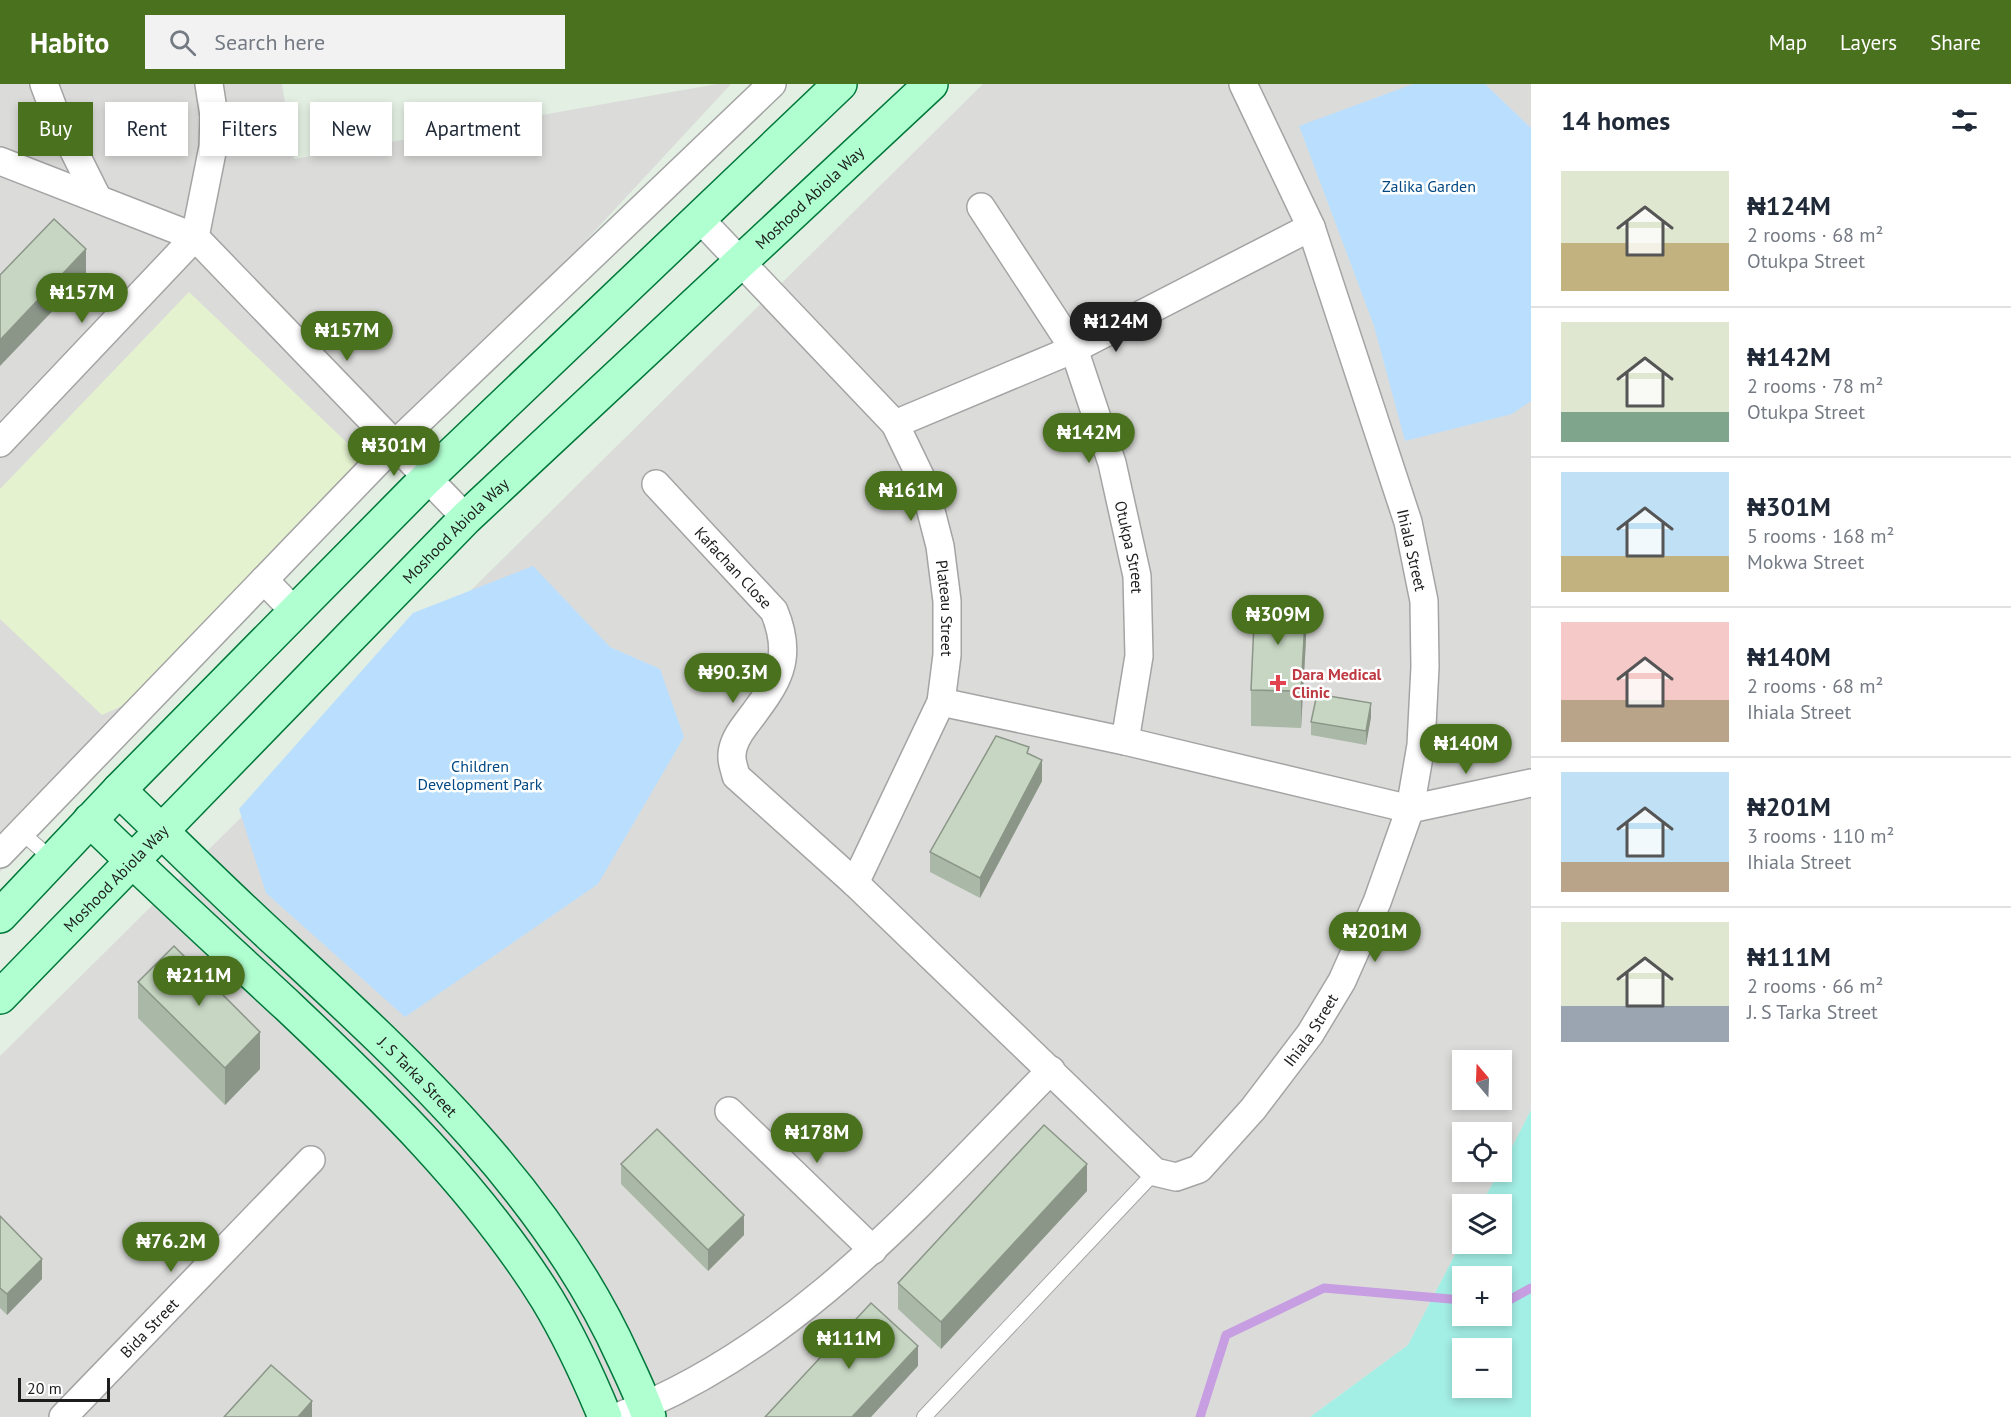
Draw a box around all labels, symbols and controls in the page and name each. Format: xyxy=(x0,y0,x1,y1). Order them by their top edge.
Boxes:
search box xyxy=(145,15,565,69)
text: Habito xyxy=(30,24,109,61)
icon: search xyxy=(166,26,199,59)
text: Search here xyxy=(214,28,325,56)
text: Map xyxy=(1769,29,1807,56)
text: Layers xyxy=(1840,29,1897,56)
text: Share xyxy=(1930,29,1981,56)
chip: Buy xyxy=(18,102,93,156)
chip: Rent xyxy=(105,102,188,156)
chip: Filters xyxy=(200,102,298,156)
chip: New xyxy=(310,102,392,156)
chip: Apartment xyxy=(404,102,542,156)
text: 14 homes xyxy=(1561,104,1670,137)
icon: filters xyxy=(1948,104,1981,137)
street label: Moshood Abiola Way xyxy=(751,141,868,253)
park label: Zalika Garden xyxy=(1382,176,1476,196)
text: ₦124M xyxy=(1747,189,1831,222)
icon: home xyxy=(1609,195,1681,267)
text: 2 rooms · 68 m² xyxy=(1747,222,1883,248)
text: Otukpa Street xyxy=(1747,248,1865,274)
pin: ₦157M xyxy=(40,273,124,324)
text: ₦157M xyxy=(50,279,114,305)
pin: ₦124M xyxy=(1074,302,1158,353)
text: ₦124M xyxy=(1084,308,1148,334)
pin: ₦157M xyxy=(305,311,389,362)
text: ₦157M xyxy=(315,317,379,343)
text: ₦142M xyxy=(1747,340,1831,373)
icon: home xyxy=(1609,346,1681,418)
text: 2 rooms · 78 m² xyxy=(1747,373,1883,399)
text: Otukpa Street xyxy=(1747,399,1865,425)
pin: ₦142M xyxy=(1047,413,1131,464)
text: ₦142M xyxy=(1057,419,1121,445)
pin: ₦301M xyxy=(352,426,436,477)
text: ₦301M xyxy=(362,432,426,458)
pin: ₦161M xyxy=(869,471,953,522)
street label: Moshood Abiola Way xyxy=(398,473,513,587)
text: ₦161M xyxy=(879,477,943,503)
text: ₦301M xyxy=(1747,490,1831,523)
icon: home xyxy=(1609,496,1681,568)
street label: Otukpa Street xyxy=(1111,499,1147,594)
street label: Ihiala Street xyxy=(1393,507,1431,593)
street label: Kafachan Close xyxy=(691,522,777,613)
text: 5 rooms · 168 m² xyxy=(1747,523,1894,549)
text: Mokwa Street xyxy=(1747,549,1864,575)
street label: Plateau Street xyxy=(932,559,957,657)
pin: ₦309M xyxy=(1236,595,1320,646)
text: ₦309M xyxy=(1246,601,1310,627)
text: ₦140M xyxy=(1747,640,1831,673)
icon: home xyxy=(1609,646,1681,718)
pin: ₦90.3M xyxy=(684,653,782,704)
text: ₦90.3M xyxy=(698,659,768,685)
place label: Dara Medical Clinic xyxy=(1292,664,1382,702)
text: 2 rooms · 68 m² xyxy=(1747,673,1883,699)
marker: Dara Medical Clinic xyxy=(1269,674,1287,692)
text: Ihiala Street xyxy=(1747,699,1851,725)
pin: ₦140M xyxy=(1424,724,1508,775)
text: ₦140M xyxy=(1434,730,1498,756)
park label: Children Development Park xyxy=(418,756,543,794)
text: ₦201M xyxy=(1747,790,1831,823)
icon: home xyxy=(1609,796,1681,868)
street label: Moshood Abiola Way xyxy=(59,820,173,936)
text: 3 rooms · 110 m² xyxy=(1747,823,1894,849)
text: Ihiala Street xyxy=(1747,849,1851,875)
pin: ₦201M xyxy=(1333,912,1417,963)
text: ₦201M xyxy=(1343,918,1407,944)
text: ₦111M xyxy=(1747,940,1831,973)
icon: home xyxy=(1609,946,1681,1018)
pin: ₦211M xyxy=(157,956,241,1007)
text: ₦211M xyxy=(167,962,231,988)
text: 2 rooms · 66 m² xyxy=(1747,973,1883,999)
street label: Ihiala Street xyxy=(1279,989,1342,1070)
text: J. S Tarka Street xyxy=(1747,999,1878,1025)
street label: J. S Tarka Street xyxy=(373,1031,462,1121)
north arrow xyxy=(1452,1050,1512,1110)
map controls xyxy=(1452,1050,1512,1398)
pin: ₦178M xyxy=(775,1113,859,1164)
text: ₦178M xyxy=(785,1119,849,1145)
button: locate xyxy=(1452,1122,1512,1182)
button: layers xyxy=(1452,1194,1512,1254)
pin: ₦76.2M xyxy=(122,1222,220,1273)
text: ₦76.2M xyxy=(136,1228,206,1254)
button: + xyxy=(1452,1266,1512,1326)
street label: Bida Street xyxy=(116,1293,183,1362)
pin: ₦111M xyxy=(807,1319,891,1370)
text: ₦111M xyxy=(817,1325,881,1351)
button: − xyxy=(1452,1338,1512,1398)
scale bar xyxy=(18,1375,110,1402)
text: 20 m xyxy=(27,1378,62,1398)

